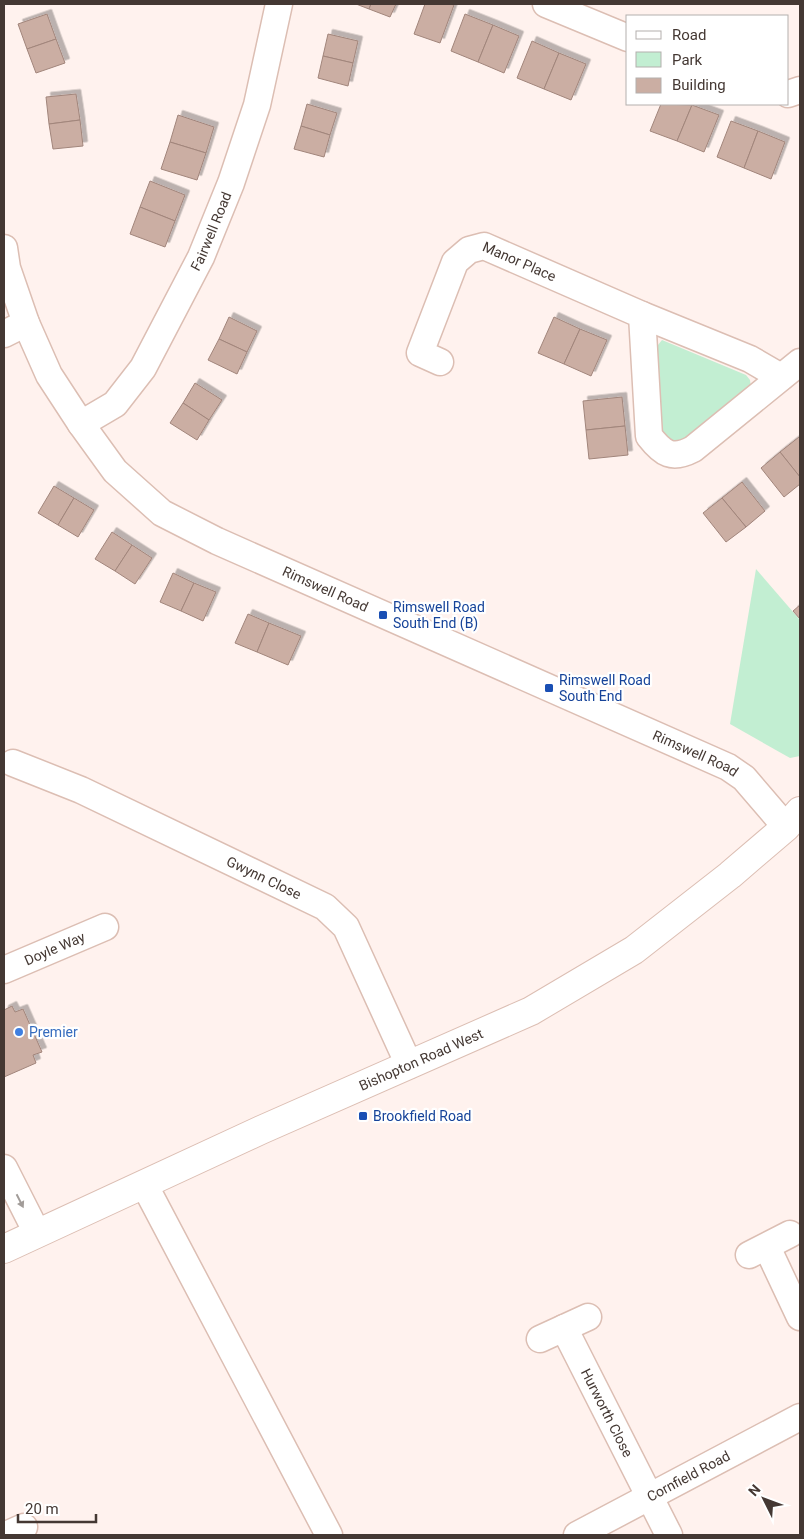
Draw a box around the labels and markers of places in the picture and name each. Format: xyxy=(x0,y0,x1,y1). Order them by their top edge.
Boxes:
place label: Rimswell Road South End (B) xyxy=(393,599,485,632)
marker: Rimswell Road South End (B) xyxy=(377,609,389,621)
place label: Rimswell Road South End xyxy=(559,672,651,704)
marker: Rimswell Road South End xyxy=(543,682,555,694)
place label: Premier xyxy=(29,1024,78,1040)
marker: Premier xyxy=(13,1026,25,1038)
place label: Brookfield Road xyxy=(373,1108,471,1124)
marker: Brookfield Road xyxy=(357,1110,369,1122)

